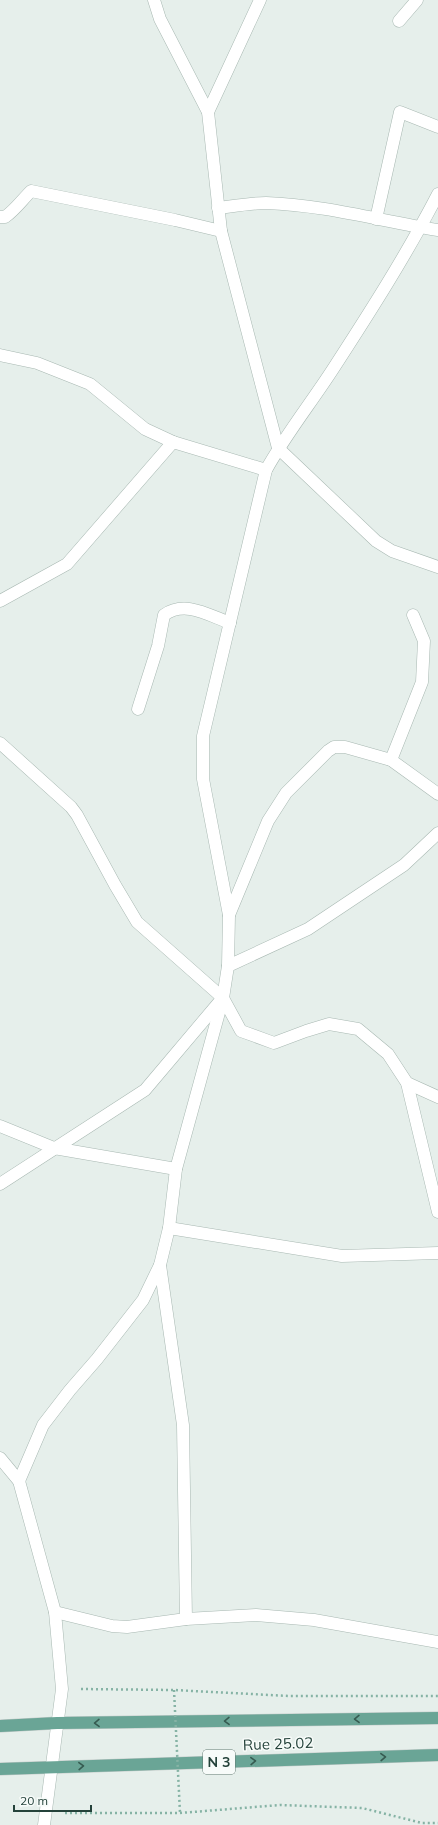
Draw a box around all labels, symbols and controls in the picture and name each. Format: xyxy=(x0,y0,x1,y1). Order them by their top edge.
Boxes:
one-way arrow xyxy=(354,1715,360,1723)
one-way arrow xyxy=(224,1717,230,1725)
one-way arrow xyxy=(94,1718,100,1727)
street label: Rue 25.02 xyxy=(242,1733,314,1754)
road number: N 3 xyxy=(203,1750,235,1774)
one-way arrow xyxy=(380,1753,386,1761)
one-way arrow xyxy=(250,1757,256,1765)
one-way arrow xyxy=(78,1762,84,1771)
scale bar xyxy=(14,1787,91,1813)
text: 20 m xyxy=(20,1793,48,1808)

